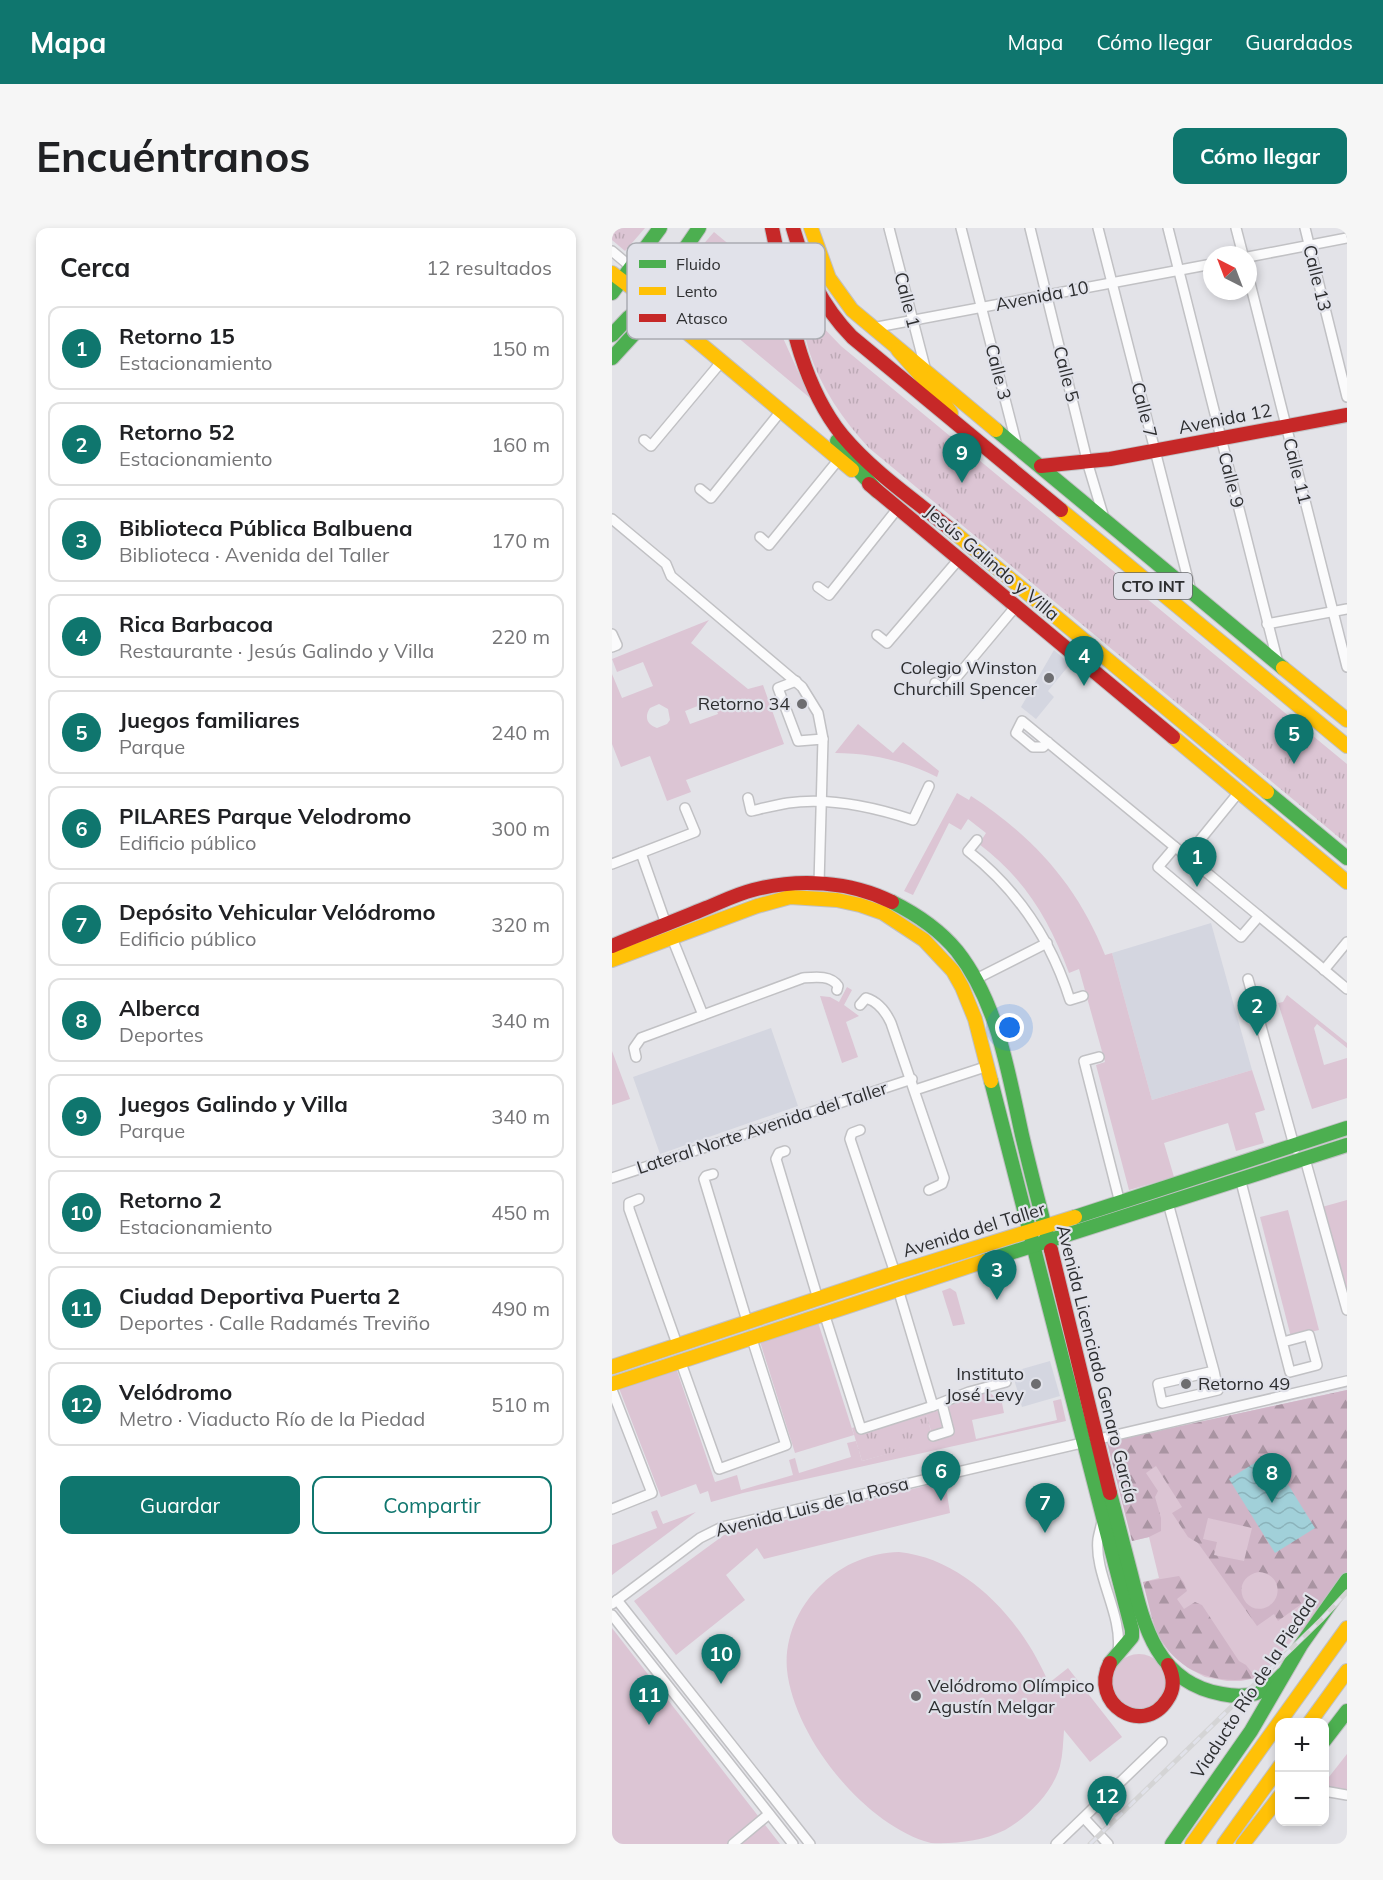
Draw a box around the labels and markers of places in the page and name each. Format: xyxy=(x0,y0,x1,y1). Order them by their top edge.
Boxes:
pin: 9 xyxy=(942,434,982,483)
pin: 4 xyxy=(1064,636,1104,686)
place label: Colegio Winston Churchill Spencer xyxy=(893,656,1037,700)
marker: Colegio Winston Churchill Spencer xyxy=(1042,671,1056,685)
place label: Retorno 34 xyxy=(698,692,790,715)
marker: Retorno 34 xyxy=(795,697,809,711)
pin: 5 xyxy=(1274,714,1314,764)
pin: 1 xyxy=(1178,838,1216,887)
pin: 2 xyxy=(1238,986,1276,1036)
pin: 3 xyxy=(978,1250,1016,1300)
place label: Instituto José Levy xyxy=(946,1362,1024,1406)
place label: Retorno 49 xyxy=(1198,1372,1290,1395)
marker: Instituto José Levy xyxy=(1029,1377,1043,1391)
marker: Retorno 49 xyxy=(1179,1377,1193,1391)
pin: 6 xyxy=(922,1452,960,1501)
pin: 8 xyxy=(1252,1454,1292,1503)
pin: 7 xyxy=(1026,1484,1064,1533)
pin: 10 xyxy=(702,1634,740,1684)
place label: Velódromo Olímpico Agustín Melgar xyxy=(928,1674,1095,1718)
pin: 11 xyxy=(630,1676,669,1725)
marker: Velódromo Olímpico Agustín Melgar xyxy=(909,1689,923,1703)
pin: 12 xyxy=(1088,1776,1126,1826)

